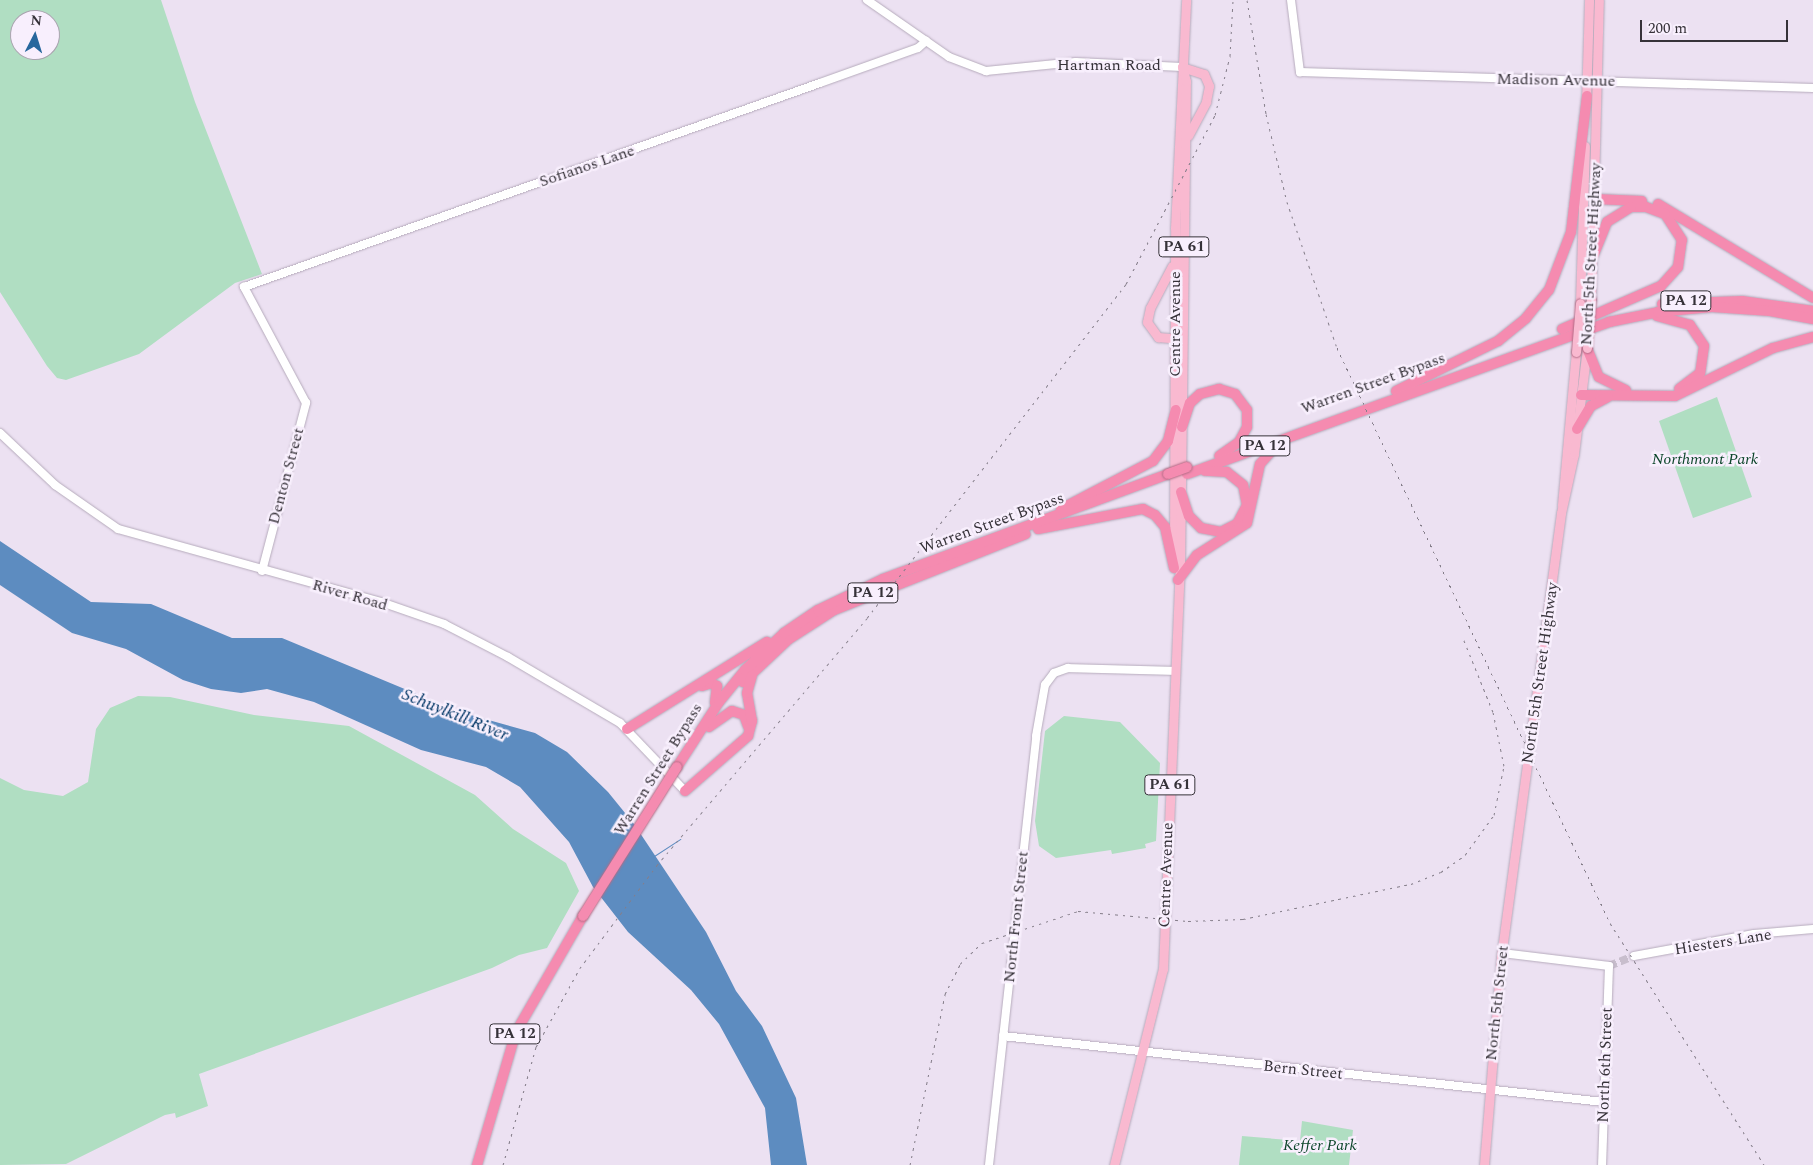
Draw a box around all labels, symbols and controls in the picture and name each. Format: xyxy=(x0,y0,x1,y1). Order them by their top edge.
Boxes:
north arrow xyxy=(10,10,60,60)
text: N xyxy=(30,10,43,32)
scale bar xyxy=(1643,10,1790,42)
text: 200 m xyxy=(1648,17,1687,40)
street label: Hartman Road xyxy=(1057,55,1161,75)
street label: Madison Avenue xyxy=(1496,69,1616,91)
street label: Sofianos Lane xyxy=(537,141,637,191)
street label: North 5th Street Highway xyxy=(1577,162,1605,346)
road number: PA 61 xyxy=(1158,234,1210,260)
street label: Centre Avenue xyxy=(1165,271,1185,377)
road number: PA 12 xyxy=(1660,288,1712,314)
street label: Warren Street Bypass xyxy=(1298,348,1448,418)
street label: Denton Street xyxy=(264,426,308,526)
road number: PA 12 xyxy=(1239,434,1291,458)
park label: Northmont Park xyxy=(1652,449,1758,469)
street label: Warren Street Bypass xyxy=(917,488,1067,558)
street label: River Road xyxy=(310,575,390,615)
road number: PA 12 xyxy=(847,580,899,606)
street label: North 5th Street Highway xyxy=(1518,581,1562,765)
water label: Schuylkill River xyxy=(399,684,511,746)
street label: Warren Street Bypass xyxy=(610,700,706,838)
road number: PA 61 xyxy=(1144,772,1196,798)
street label: Centre Avenue xyxy=(1155,822,1177,928)
street label: North Front Street xyxy=(1000,850,1032,984)
street label: Hiesters Lane xyxy=(1673,925,1773,959)
street label: North 5th Street xyxy=(1481,944,1513,1062)
street label: North 6th Street xyxy=(1593,1007,1617,1123)
road number: PA 12 xyxy=(489,1022,541,1046)
street label: Bern Street xyxy=(1262,1056,1344,1084)
park label: Keffer Park xyxy=(1283,1135,1357,1155)

